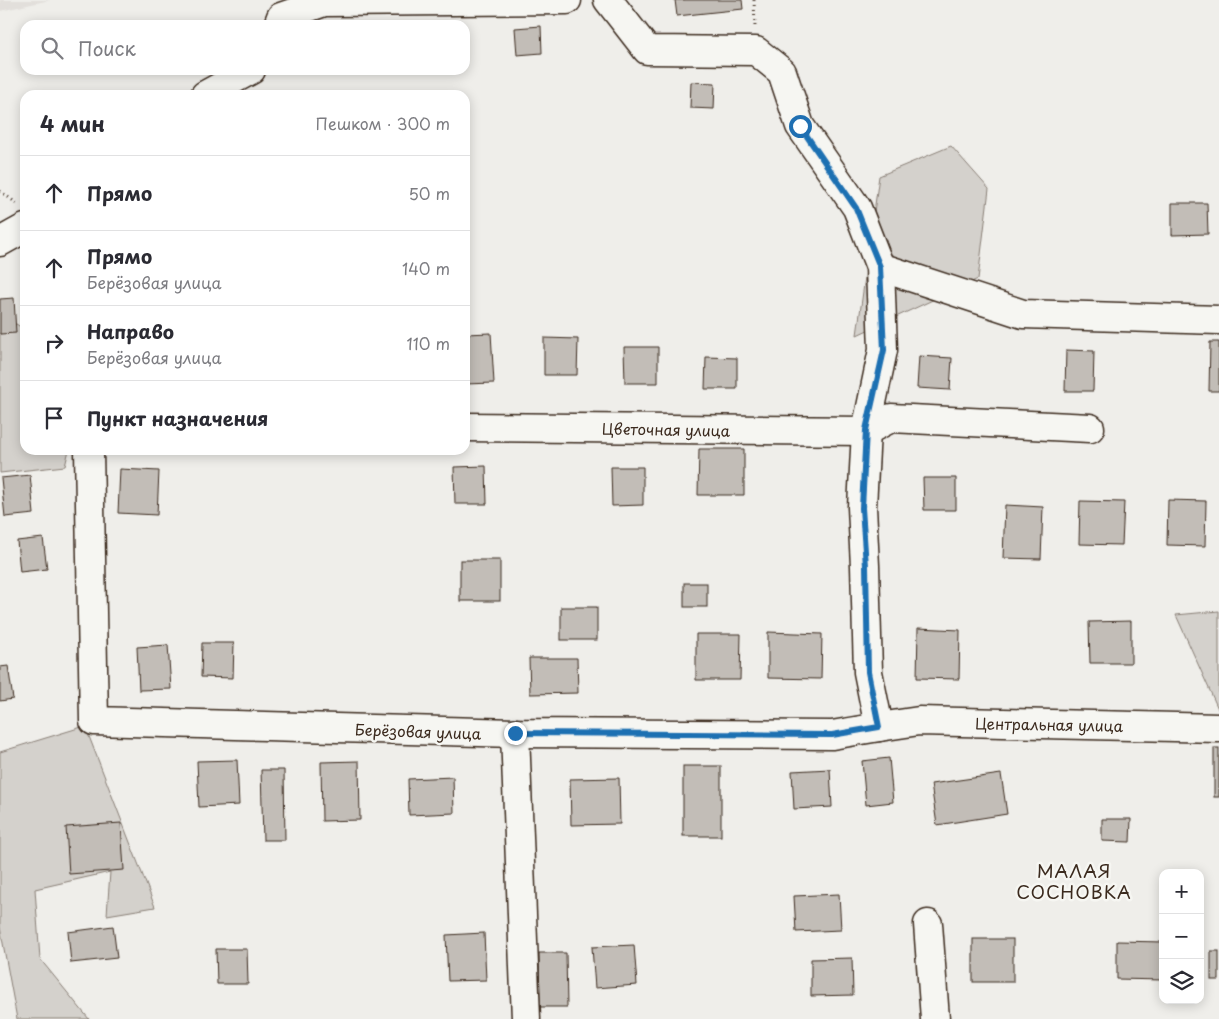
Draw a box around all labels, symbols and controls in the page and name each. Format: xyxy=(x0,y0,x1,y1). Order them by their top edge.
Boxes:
search box xyxy=(20,20,470,75)
icon: search xyxy=(38,34,66,62)
text: Поиск xyxy=(78,34,136,62)
text: 4 мин xyxy=(40,107,105,139)
text: Пешком · 300 m xyxy=(316,111,450,135)
route start xyxy=(789,115,812,138)
icon: ahead xyxy=(40,179,68,207)
text: Прямо xyxy=(87,179,152,207)
text: 50 m xyxy=(409,181,450,205)
text: Прямо xyxy=(87,242,152,270)
icon: ahead xyxy=(40,254,68,282)
text: 140 m xyxy=(402,256,450,280)
text: Берёзовая улица xyxy=(87,270,222,294)
text: Направо xyxy=(87,317,174,345)
icon: right xyxy=(40,329,68,357)
text: 110 m xyxy=(407,331,450,355)
text: Берёзовая улица xyxy=(87,345,222,369)
icon: arrive xyxy=(40,404,68,432)
text: Пункт назначения xyxy=(87,404,268,432)
street label: Цветочная улица xyxy=(602,416,731,442)
street label: Центральная улица xyxy=(975,711,1124,737)
street label: Берёзовая улица xyxy=(355,717,482,745)
route end xyxy=(504,722,527,745)
district label: МАЛАЯ СОСНОВКА xyxy=(1016,857,1132,905)
map controls xyxy=(1159,869,1204,1004)
button: + xyxy=(1159,869,1204,914)
button: − xyxy=(1159,914,1204,959)
button: layers xyxy=(1159,959,1204,1004)

